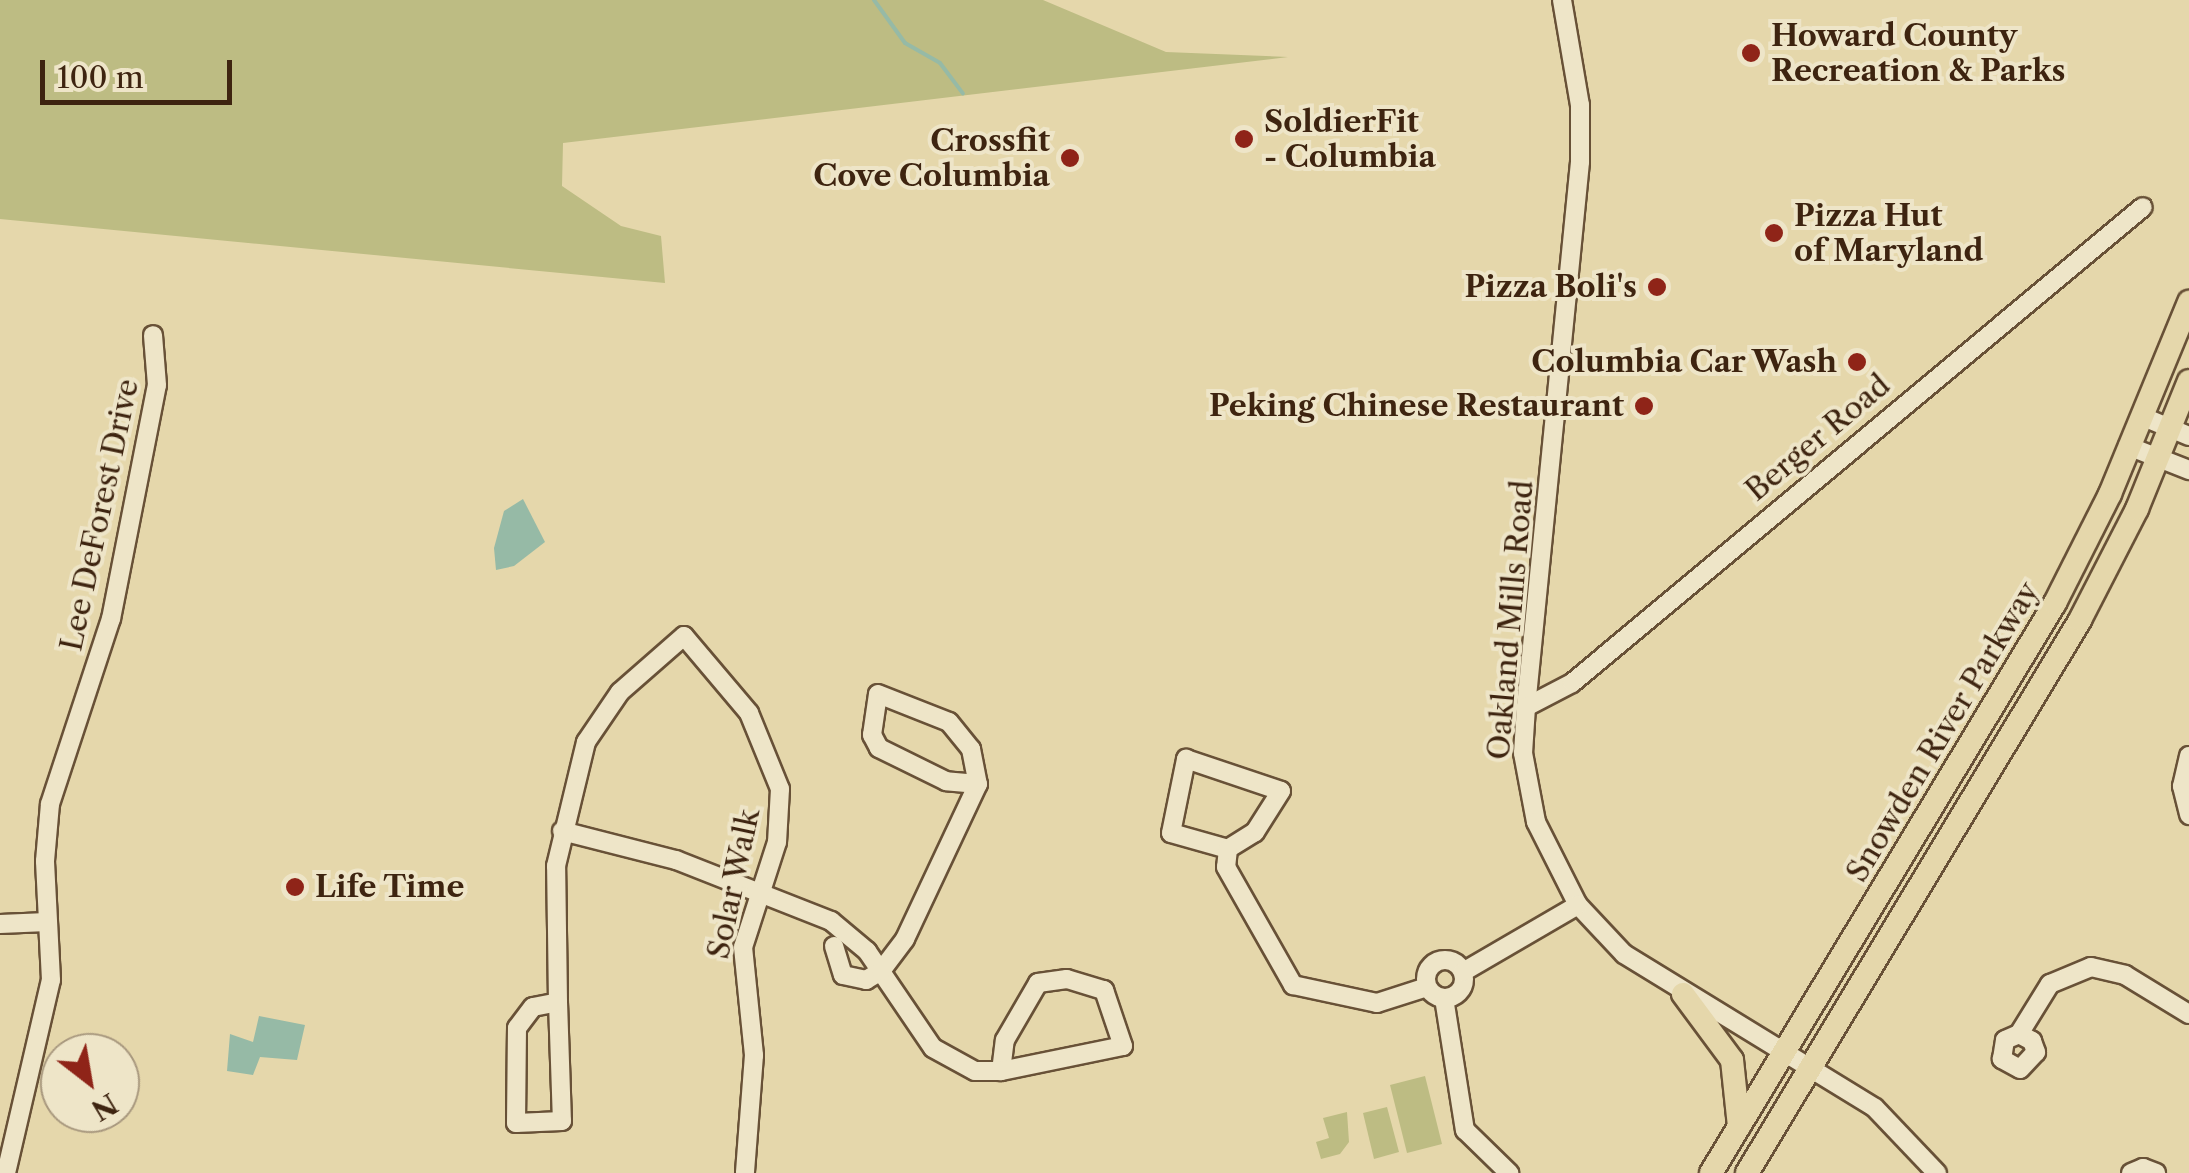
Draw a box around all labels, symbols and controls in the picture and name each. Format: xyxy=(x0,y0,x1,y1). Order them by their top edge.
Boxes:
place label: Howard County Recreation & Parks xyxy=(1771,18,2066,88)
scale bar xyxy=(45,40,238,102)
marker: Howard County Recreation & Parks xyxy=(1740,42,1762,64)
text: 100 m xyxy=(57,59,144,96)
place label: SoldierFit - Columbia xyxy=(1264,104,1436,174)
place label: Crossfit Cove Columbia xyxy=(813,123,1050,194)
marker: SoldierFit - Columbia xyxy=(1233,128,1255,150)
marker: Crossfit Cove Columbia xyxy=(1059,147,1081,169)
place label: Pizza Hut of Maryland xyxy=(1794,198,1983,268)
marker: Pizza Hut of Maryland xyxy=(1763,222,1785,244)
place label: Pizza Boli's xyxy=(1464,269,1637,305)
marker: Pizza Boli's xyxy=(1646,276,1668,298)
place label: Columbia Car Wash xyxy=(1530,344,1837,380)
marker: Columbia Car Wash xyxy=(1846,351,1868,373)
street label: Berger Road xyxy=(1738,367,1898,509)
street label: Lee DeForest Drive xyxy=(54,376,146,654)
place label: Peking Chinese Restaurant xyxy=(1209,388,1624,424)
marker: Peking Chinese Restaurant xyxy=(1633,395,1655,417)
street label: Oakland Mills Road xyxy=(1481,479,1541,761)
street label: Snowden River Parkway xyxy=(1839,575,2047,889)
street label: Solar Walk xyxy=(700,805,768,963)
place label: Life Time xyxy=(315,869,465,905)
marker: Life Time xyxy=(284,876,306,898)
north arrow xyxy=(40,1033,140,1133)
text: N xyxy=(85,1086,124,1128)

